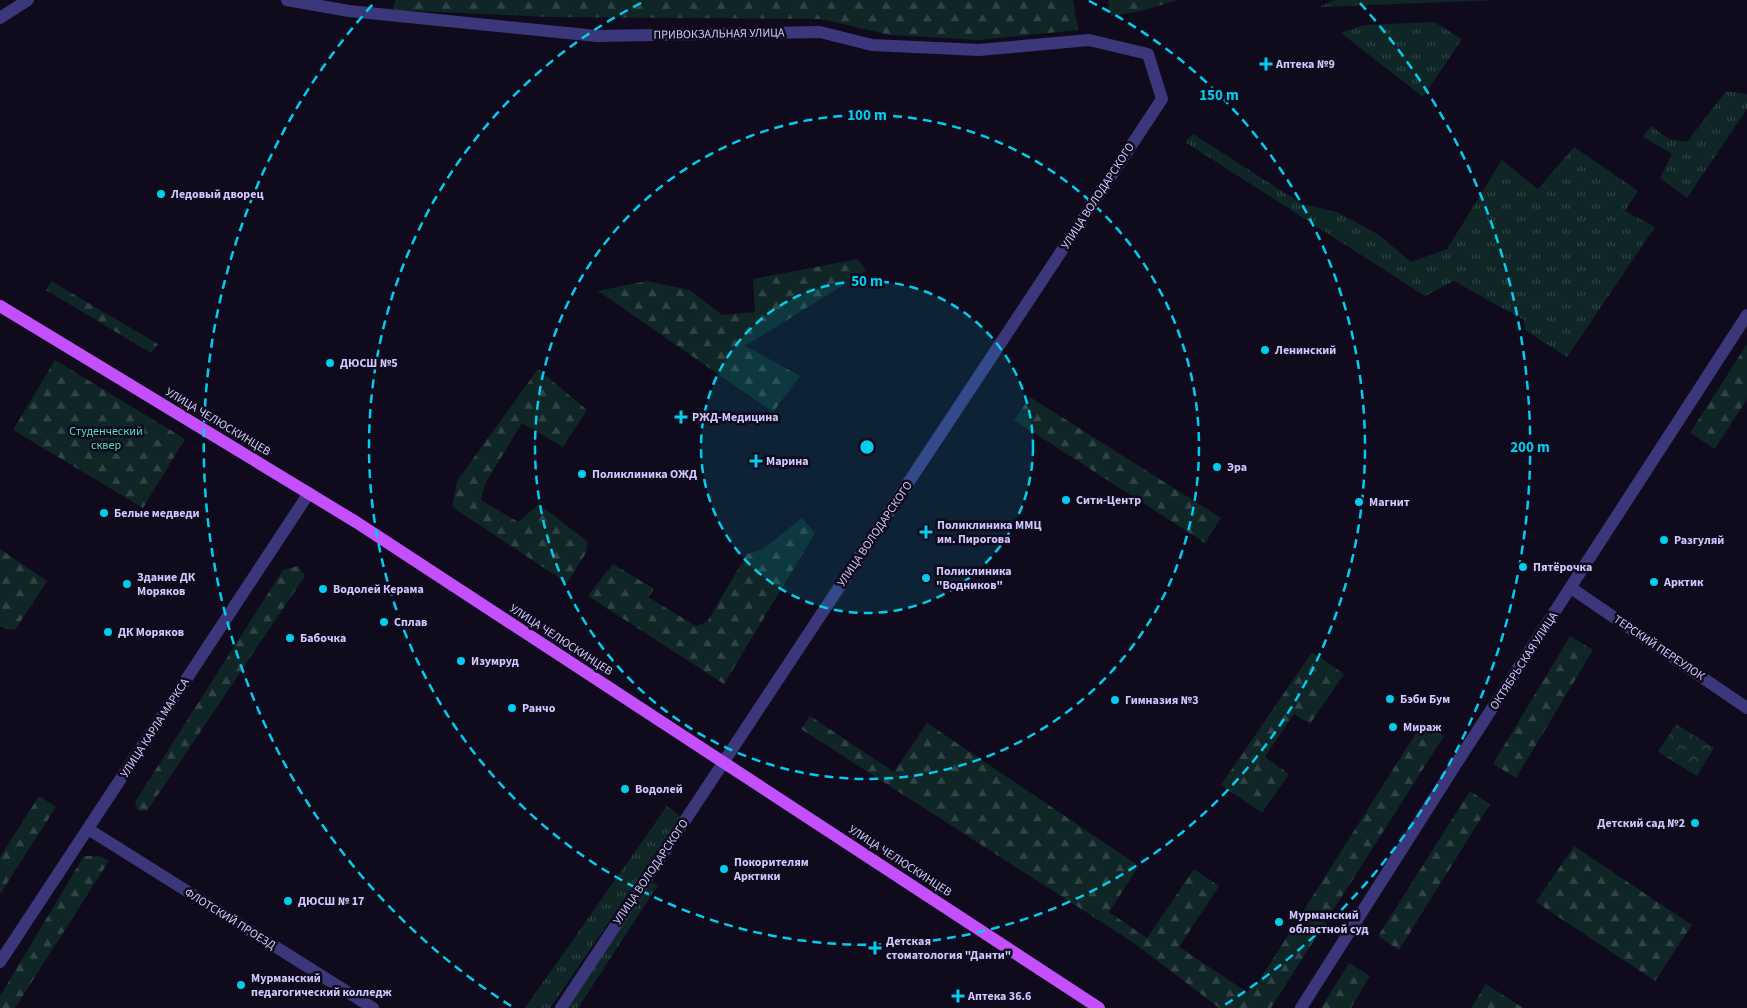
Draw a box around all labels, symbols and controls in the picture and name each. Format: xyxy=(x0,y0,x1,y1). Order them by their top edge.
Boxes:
street label: ПРИВОКЗАЛЬНАЯ УЛИЦА xyxy=(653,24,785,44)
place label: Аптека №9 xyxy=(1275,56,1335,73)
marker: Аптека №9 xyxy=(1260,58,1272,70)
text: 150 m xyxy=(1199,85,1239,106)
text: 100 m xyxy=(847,105,887,126)
street label: УЛИЦА ВОЛОДАРСКОГО xyxy=(1057,139,1139,253)
place label: Ледовый дворец xyxy=(170,186,264,203)
marker: Ледовый дворец xyxy=(155,188,167,200)
text: 50 m xyxy=(851,271,883,292)
place label: Ленинский xyxy=(1274,342,1336,359)
marker: Ленинский xyxy=(1259,344,1271,356)
place label: ДЮСШ №5 xyxy=(340,355,398,372)
marker: ДЮСШ №5 xyxy=(324,357,336,369)
street label: УЛИЦА ЧЕЛЮСКИНЦЕВ xyxy=(162,384,274,460)
place label: РЖД-Медицина xyxy=(692,409,779,426)
marker: РЖД-Медицина xyxy=(674,410,688,424)
park label: Студенческий сквер xyxy=(69,423,143,454)
text: 200 m xyxy=(1510,437,1550,458)
centre of rings xyxy=(858,438,876,456)
place label: Марина xyxy=(766,453,809,470)
marker: Марина xyxy=(750,455,762,467)
place label: Эра xyxy=(1227,459,1247,476)
marker: Эра xyxy=(1211,461,1223,473)
place label: Поликлиника ОЖД xyxy=(592,466,697,483)
marker: Поликлиника ОЖД xyxy=(576,468,588,480)
street label: УЛИЦА ВОЛОДАРСКОГО xyxy=(833,478,917,590)
place label: Сити-Центр xyxy=(1076,492,1141,509)
marker: Сити-Центр xyxy=(1060,494,1072,506)
place label: Магнит xyxy=(1369,494,1410,511)
marker: Магнит xyxy=(1353,496,1365,508)
place label: Белые медведи xyxy=(114,505,199,522)
marker: Белые медведи xyxy=(98,507,110,519)
place label: Поликлиника ММЦ им. Пирогова xyxy=(937,517,1041,548)
marker: Поликлиника ММЦ им. Пирогова xyxy=(919,525,933,539)
place label: Разгуляй xyxy=(1674,532,1724,549)
marker: Разгуляй xyxy=(1658,534,1670,546)
place label: Пятёрочка xyxy=(1533,559,1592,576)
marker: Пятёрочка xyxy=(1517,561,1529,573)
place label: Поликлиника "Водников" xyxy=(936,563,1012,594)
place label: Здание ДК Моряков xyxy=(137,569,196,600)
marker: Поликлиника "Водников" xyxy=(920,572,932,584)
place label: Арктик xyxy=(1663,574,1704,591)
marker: Арктик xyxy=(1648,576,1660,588)
marker: Здание ДК Моряков xyxy=(121,578,133,590)
place label: Водолей Керама xyxy=(333,581,424,598)
marker: Водолей Керама xyxy=(317,583,329,595)
street label: УЛИЦА ЧЕЛЮСКИНЦЕВ xyxy=(506,600,616,680)
street label: ОКТЯБРЬСКАЯ УЛИЦА xyxy=(1486,608,1562,713)
street label: ТЕРСКИЙ ПЕРЕУЛОК xyxy=(1610,611,1708,685)
place label: Сплав xyxy=(394,614,427,631)
marker: Сплав xyxy=(378,616,390,628)
place label: ДК Моряков xyxy=(118,624,184,641)
marker: ДК Моряков xyxy=(102,626,114,638)
place label: Бабочка xyxy=(300,630,346,647)
marker: Бабочка xyxy=(284,632,296,644)
place label: Изумруд xyxy=(471,653,519,670)
marker: Изумруд xyxy=(455,655,467,667)
street label: УЛИЦА КАРЛА МАРКСА xyxy=(116,675,194,781)
place label: Бэби Бум xyxy=(1400,691,1450,708)
place label: Гимназия №3 xyxy=(1125,692,1199,709)
marker: Бэби Бум xyxy=(1384,693,1396,705)
marker: Гимназия №3 xyxy=(1109,694,1121,706)
place label: Ранчо xyxy=(522,700,556,717)
marker: Ранчо xyxy=(506,702,518,714)
place label: Мираж xyxy=(1403,719,1442,736)
marker: Мираж xyxy=(1387,721,1399,733)
place label: Водолей xyxy=(635,781,683,798)
marker: Водолей xyxy=(619,783,631,795)
place label: Детский сад №2 xyxy=(1597,815,1685,832)
street label: УЛИЦА ВОЛОДАРСКОГО xyxy=(609,816,693,928)
marker: Детский сад №2 xyxy=(1689,817,1701,829)
street label: УЛИЦА ЧЕЛЮСКИНЦЕВ xyxy=(845,821,955,901)
place label: Покорителям Арктики xyxy=(733,854,809,885)
marker: Покорителям Арктики xyxy=(718,863,730,875)
street label: ФЛОТСКИЙ ПРОЕЗД xyxy=(181,884,279,954)
place label: ДЮСШ № 17 xyxy=(298,893,364,910)
marker: ДЮСШ № 17 xyxy=(282,895,294,907)
place label: Мурманский областной суд xyxy=(1289,907,1369,938)
marker: Мурманский областной суд xyxy=(1273,916,1285,928)
place label: Детская стоматология "Данти" xyxy=(886,933,1011,964)
marker: Детская стоматология "Данти" xyxy=(868,941,882,955)
place label: Мурманский педагогический колледж xyxy=(251,970,392,1001)
marker: Мурманский педагогический колледж xyxy=(235,979,247,991)
place label: Аптека 36.6 xyxy=(967,988,1031,1005)
marker: Аптека 36.6 xyxy=(952,990,964,1002)

